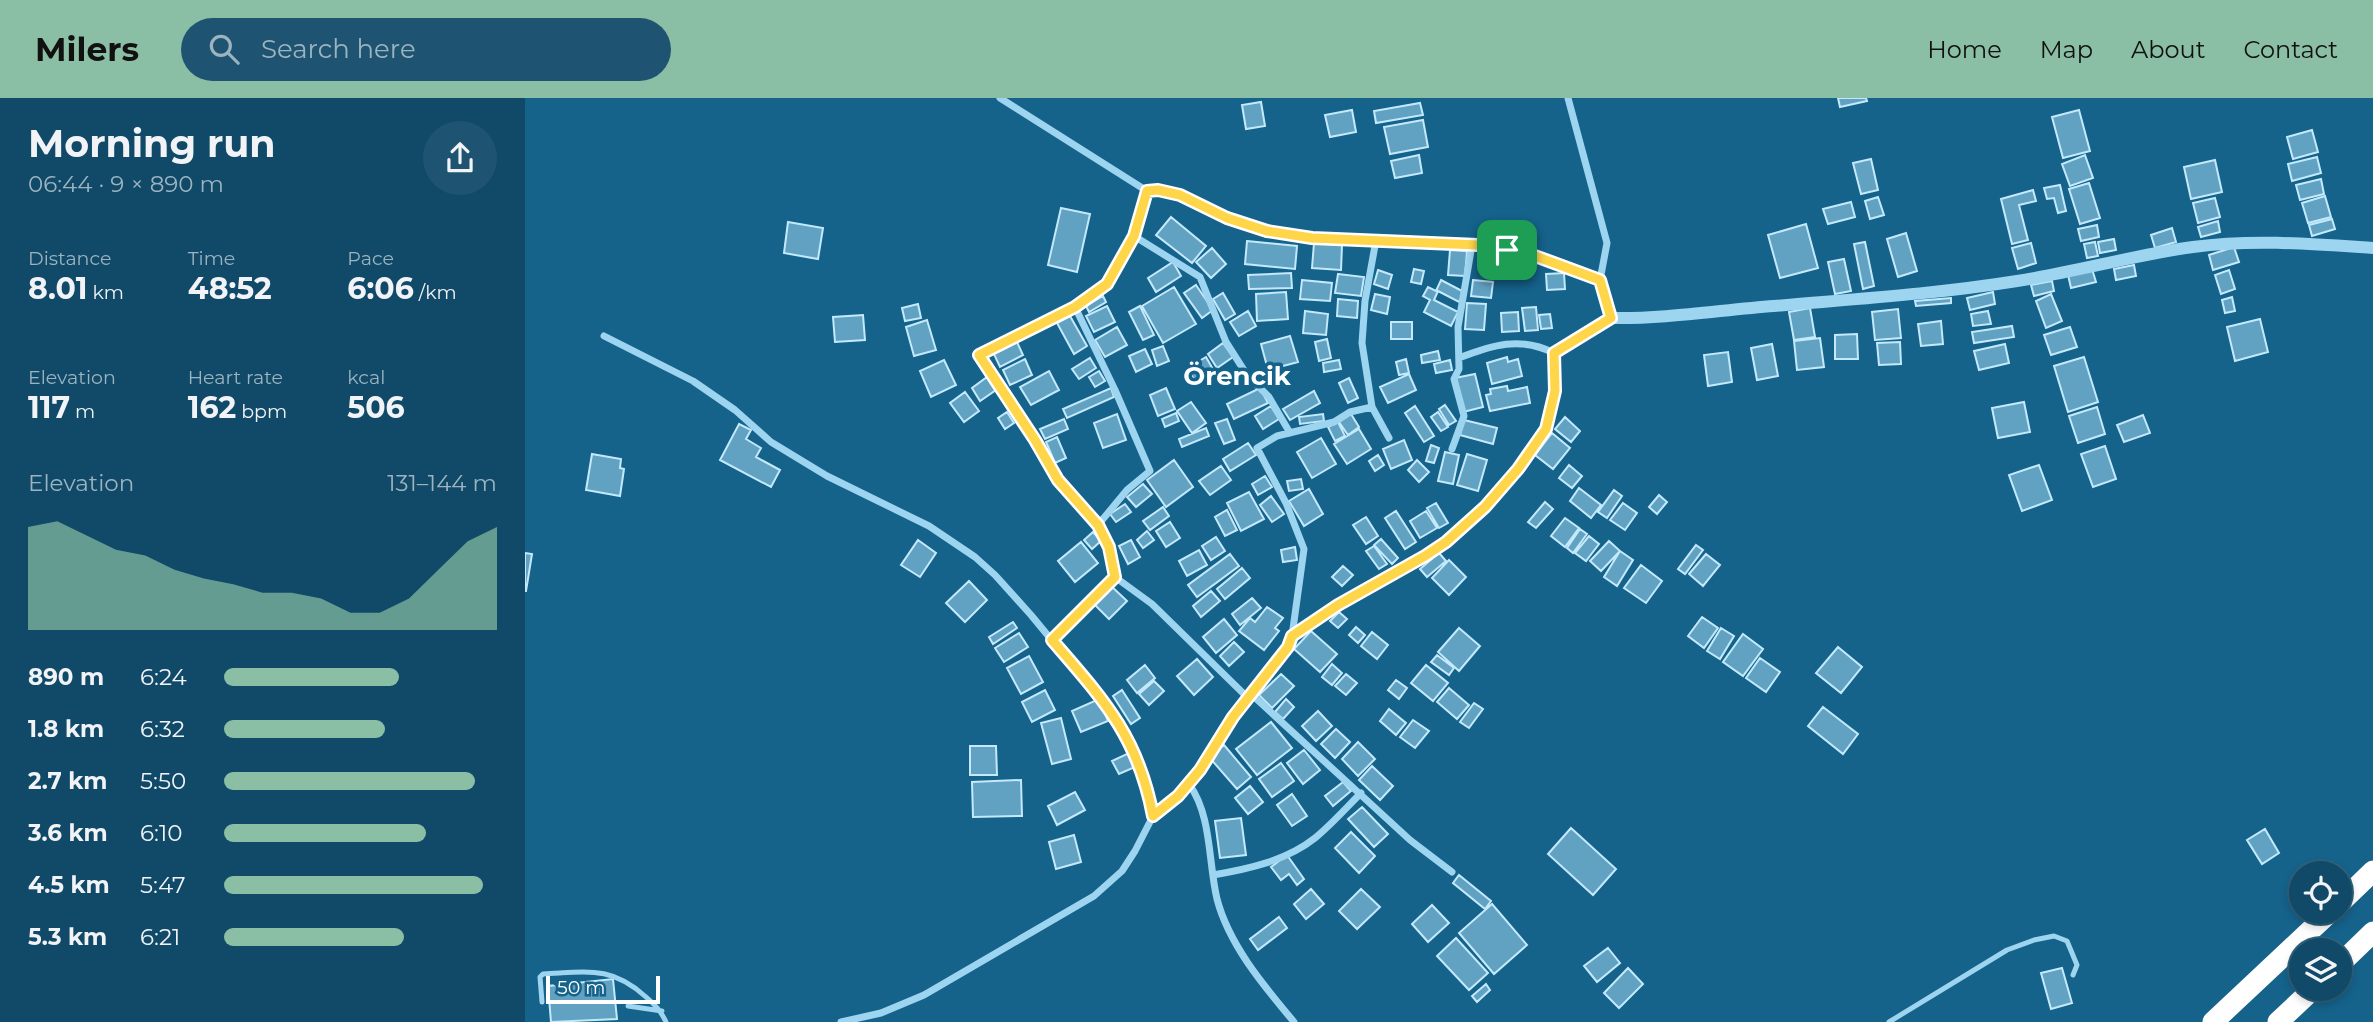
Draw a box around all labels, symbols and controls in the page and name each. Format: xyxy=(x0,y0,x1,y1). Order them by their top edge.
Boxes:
search box xyxy=(181,18,671,81)
text: Milers xyxy=(35,29,139,69)
icon: search xyxy=(205,30,243,68)
text: Search here xyxy=(261,33,416,65)
text: Home xyxy=(1927,35,2002,64)
text: Map xyxy=(2040,35,2093,64)
text: About xyxy=(2131,35,2205,64)
text: Contact xyxy=(2243,35,2338,64)
text: Morning run xyxy=(28,120,276,167)
button: share xyxy=(423,121,497,195)
text: 06:44 · 9 × 890 m xyxy=(28,170,224,198)
pin xyxy=(1477,220,1537,280)
icon: arrive xyxy=(1488,231,1526,269)
text: Distance xyxy=(28,247,111,270)
text: Time xyxy=(188,247,235,270)
text: Pace xyxy=(347,247,394,270)
text: 8.01 xyxy=(28,270,88,307)
text: 48:52 xyxy=(188,270,272,307)
text: 6:06 xyxy=(347,270,414,307)
text: km xyxy=(88,281,124,304)
text: /km xyxy=(414,281,457,304)
district label: Örencik xyxy=(1183,360,1292,392)
text: Elevation xyxy=(28,366,116,389)
text: Heart rate xyxy=(188,366,283,389)
text: kcal xyxy=(347,366,385,389)
text: 117 xyxy=(28,389,70,426)
text: 162 xyxy=(188,389,236,426)
text: 506 xyxy=(347,389,405,426)
text: m xyxy=(70,400,95,423)
text: bpm xyxy=(236,400,287,423)
text: Elevation xyxy=(28,469,134,497)
text: 131–144 m xyxy=(387,469,497,497)
text: 890 m xyxy=(28,663,104,691)
text: 6:24 xyxy=(140,663,187,691)
text: 1.8 km xyxy=(28,715,104,743)
text: 6:32 xyxy=(140,715,185,743)
text: 2.7 km xyxy=(28,767,107,795)
text: 5:50 xyxy=(140,767,186,795)
text: 3.6 km xyxy=(28,819,108,847)
text: 6:10 xyxy=(140,819,182,847)
map controls xyxy=(2289,861,2352,1001)
button: locate xyxy=(2289,861,2352,924)
text: 4.5 km xyxy=(28,871,110,899)
text: 5:47 xyxy=(140,871,186,899)
text: 5.3 km xyxy=(28,923,107,951)
text: 6:21 xyxy=(140,923,180,951)
button: layers xyxy=(2289,938,2352,1001)
scale bar xyxy=(546,973,660,1005)
text: 50 m xyxy=(557,976,605,999)

